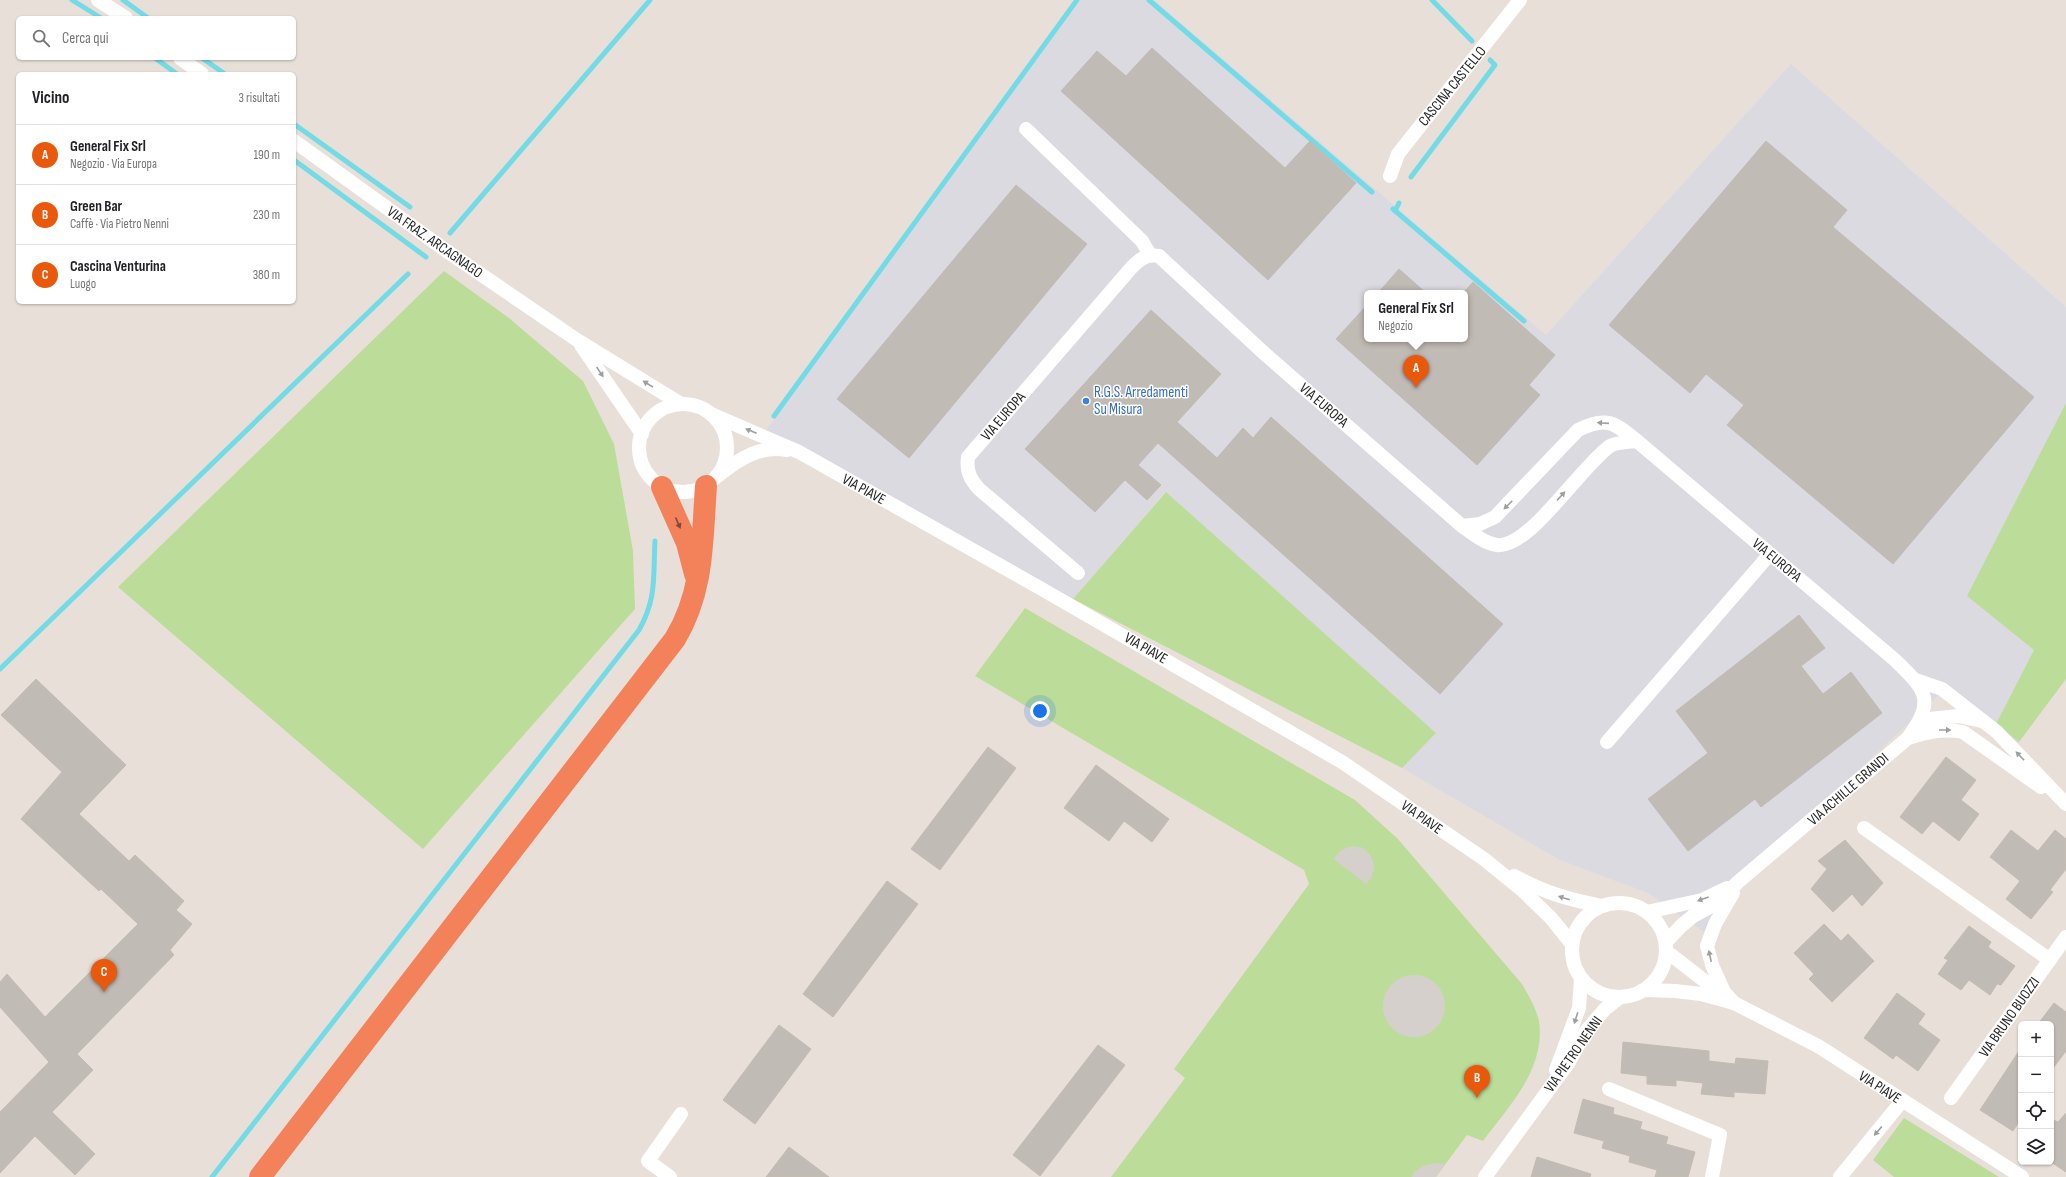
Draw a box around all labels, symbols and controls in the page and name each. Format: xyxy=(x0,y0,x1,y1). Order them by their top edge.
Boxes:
search box xyxy=(16,16,296,60)
icon: search xyxy=(30,27,52,49)
text: Cerca qui xyxy=(62,29,109,48)
street label: CASCINA CASTELLO xyxy=(1414,42,1490,130)
text: Vicino xyxy=(32,88,69,108)
text: 3 risultati xyxy=(239,90,280,106)
text: General Fix Srl xyxy=(70,137,146,156)
text: A xyxy=(42,147,48,163)
text: 190 m xyxy=(253,147,280,163)
text: Negozio · Via Europa xyxy=(70,156,157,172)
text: Green Bar xyxy=(70,197,122,216)
street label: VIA FRAZ. ARCAGNAGO xyxy=(383,202,486,282)
text: B xyxy=(42,207,48,223)
text: 230 m xyxy=(253,207,280,223)
text: Caffè · Via Pietro Nenni xyxy=(70,216,169,232)
text: Cascina Venturina xyxy=(70,257,166,276)
text: C xyxy=(42,267,48,283)
text: 380 m xyxy=(253,267,280,283)
text: Luogo xyxy=(70,276,96,292)
popup xyxy=(1364,290,1468,342)
text: General Fix Srl xyxy=(1378,299,1454,318)
text: Negozio xyxy=(1378,318,1413,334)
pin: A xyxy=(1403,355,1429,388)
one-way arrow xyxy=(596,366,603,378)
street label: VIA EUROPA xyxy=(1295,379,1353,432)
one-way arrow xyxy=(642,380,654,387)
place label: R.G.S. Arredamenti Su Misura xyxy=(1094,383,1188,419)
street label: VIA EUROPA xyxy=(977,387,1030,445)
marker: R.G.S. Arredamenti Su Misura xyxy=(1081,396,1091,406)
one-way arrow xyxy=(1597,419,1609,426)
one-way arrow xyxy=(745,428,756,434)
street label: VIA PIAVE xyxy=(839,470,889,509)
one-way arrow xyxy=(1556,491,1566,501)
one-way arrow xyxy=(1503,500,1513,510)
one-way arrow xyxy=(675,517,681,528)
street label: VIA EUROPA xyxy=(1748,534,1806,587)
street label: VIA PIAVE xyxy=(1121,628,1171,668)
your location xyxy=(1030,701,1050,721)
one-way arrow xyxy=(1939,727,1952,733)
street label: VIA ACHILLE GRANDI xyxy=(1804,749,1893,830)
one-way arrow xyxy=(2015,751,2024,761)
street label: VIA PIAVE xyxy=(1397,796,1446,839)
one-way arrow xyxy=(1558,895,1570,901)
one-way arrow xyxy=(1697,896,1709,902)
one-way arrow xyxy=(1706,950,1712,962)
pin: C xyxy=(91,959,117,992)
street label: VIA BRUNO BUOZZI xyxy=(1975,973,2044,1061)
street label: VIA PIETRO NENNI xyxy=(1540,1012,1607,1096)
one-way arrow xyxy=(1572,1012,1578,1024)
map controls xyxy=(2018,1021,2054,1165)
button: + xyxy=(2018,1021,2054,1057)
button: − xyxy=(2018,1057,2054,1093)
pin: B xyxy=(1464,1065,1490,1098)
street label: VIA PIAVE xyxy=(1855,1067,1905,1108)
button: locate xyxy=(2018,1093,2054,1129)
one-way arrow xyxy=(1873,1126,1882,1137)
button: layers xyxy=(2018,1129,2054,1165)

